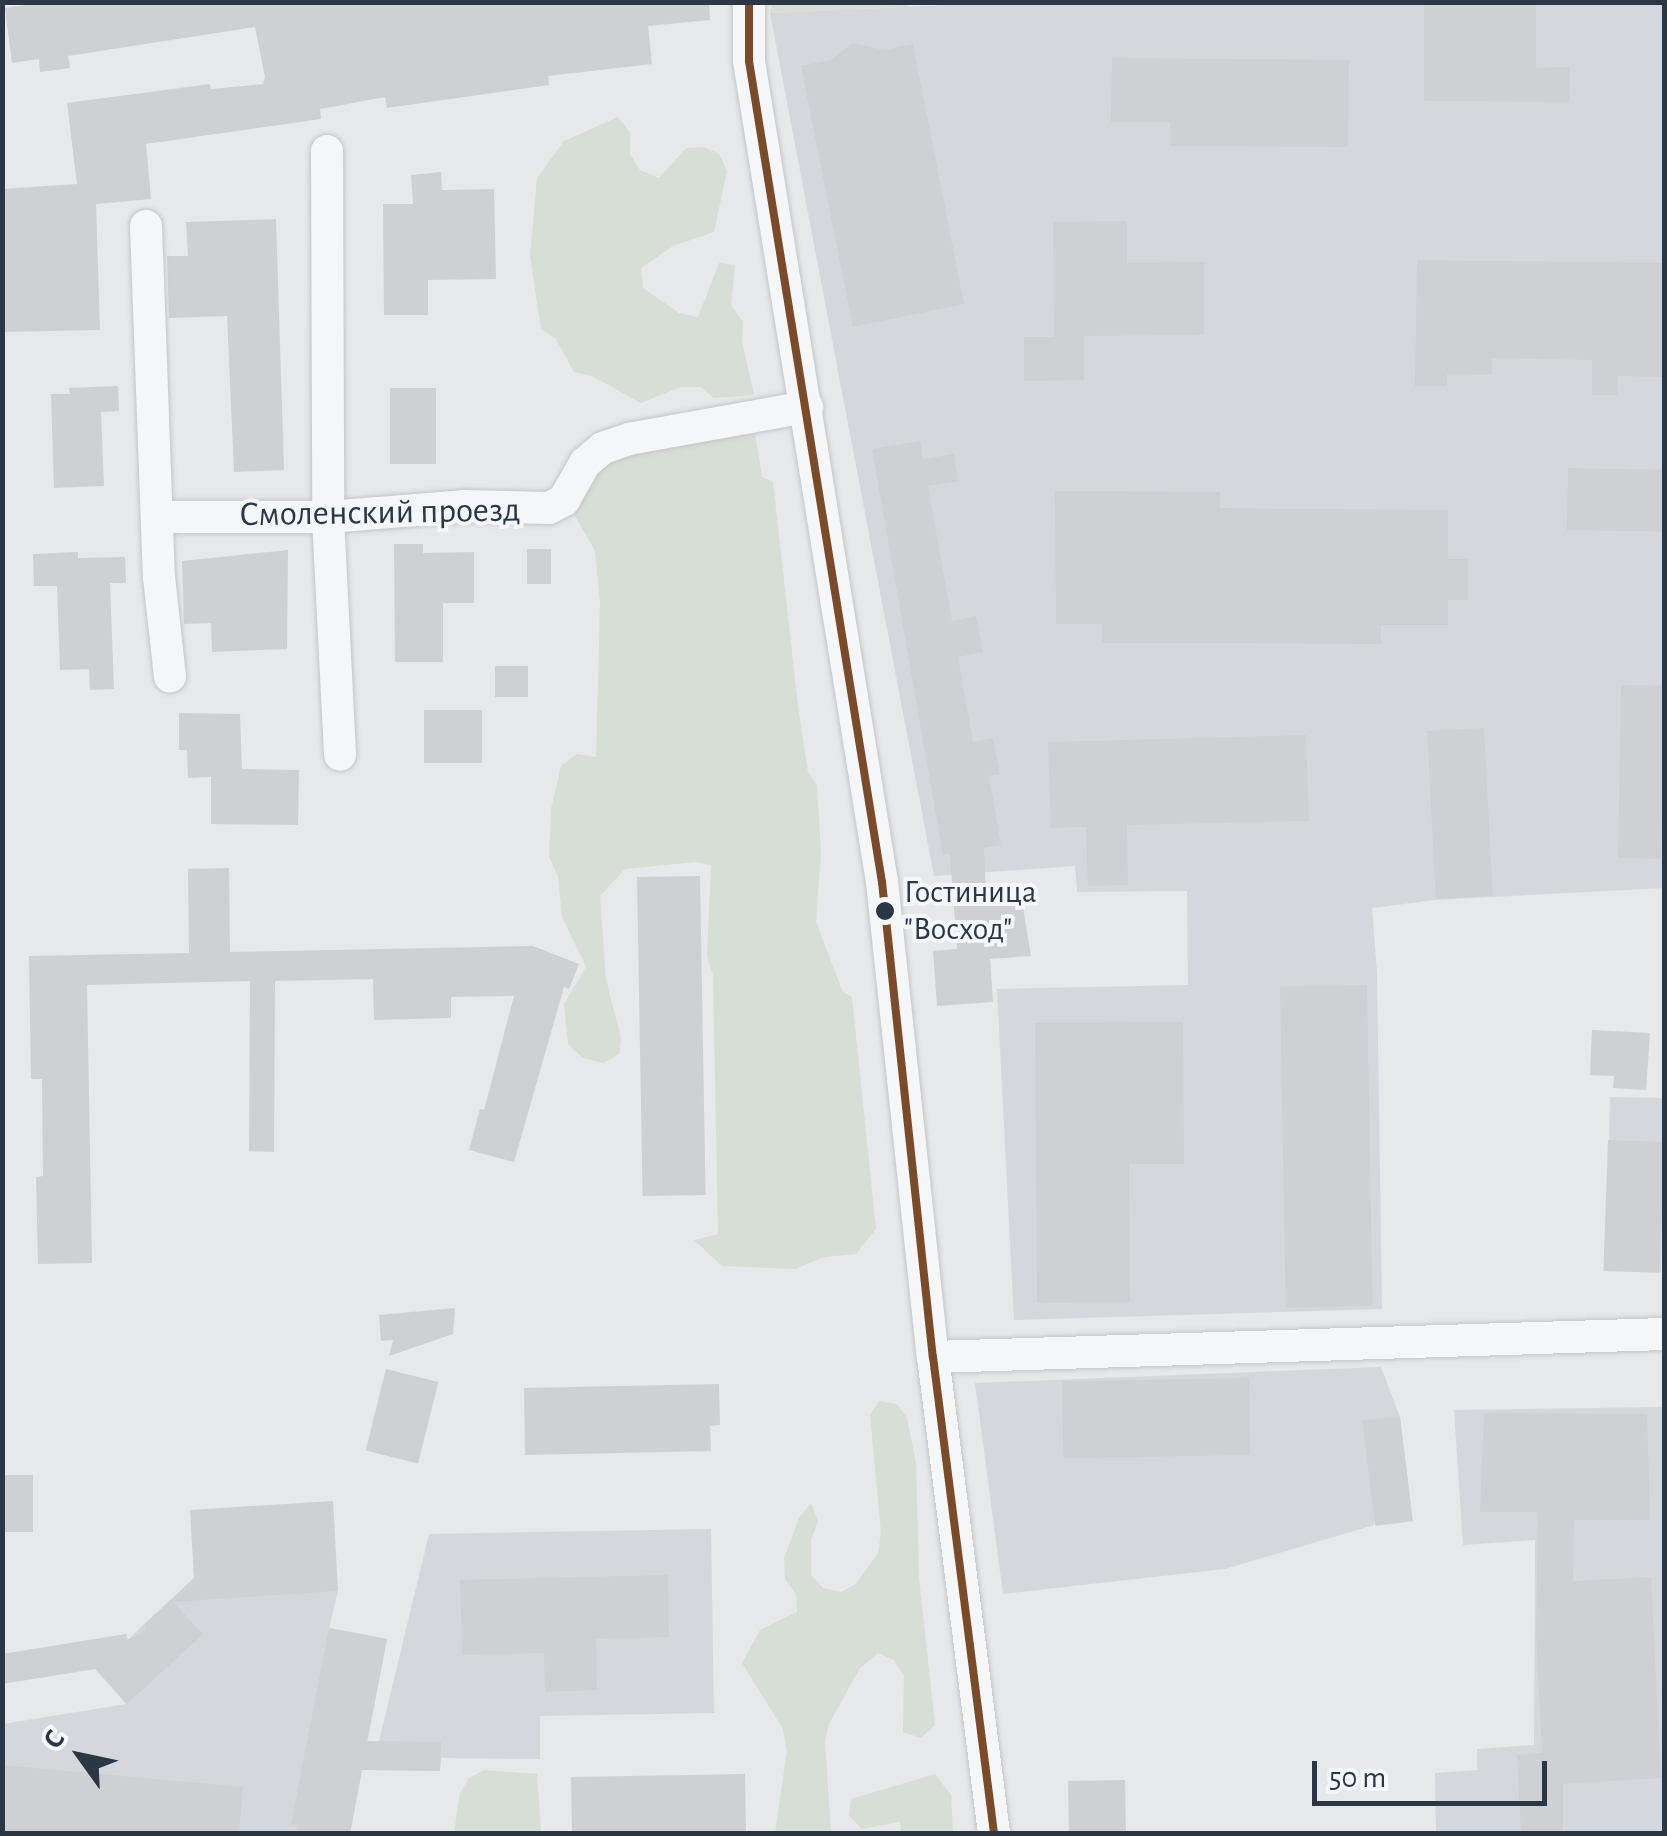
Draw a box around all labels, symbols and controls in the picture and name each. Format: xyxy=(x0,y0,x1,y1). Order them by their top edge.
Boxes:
street label: Смоленский проезд xyxy=(239,490,521,536)
place label: Гостиница "Восход" xyxy=(904,874,1037,949)
marker: Гостиница "Восход" xyxy=(875,901,895,921)
north arrow xyxy=(30,1706,130,1806)
text: С xyxy=(39,1726,71,1754)
scale bar xyxy=(1317,1741,1552,1803)
text: 50 m xyxy=(1329,1763,1386,1793)

